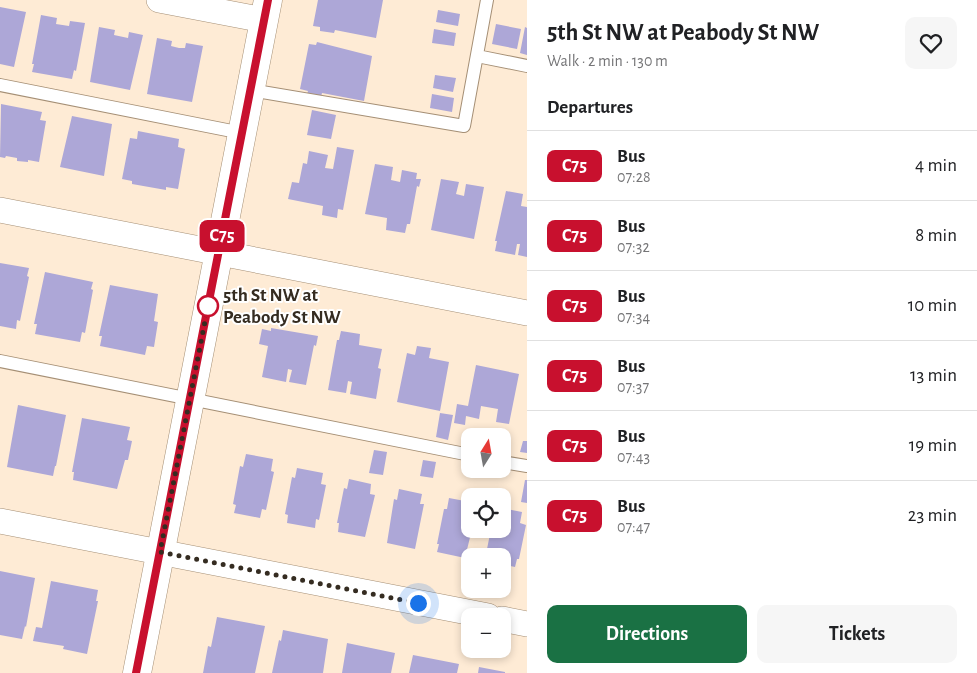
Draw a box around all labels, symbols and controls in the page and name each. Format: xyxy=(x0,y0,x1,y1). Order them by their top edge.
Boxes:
button: heart xyxy=(905,17,957,69)
text: 5th St NW at Peabody St NW xyxy=(547,21,819,45)
text: Walk · 2 min · 130 m xyxy=(547,53,668,69)
text: Departures xyxy=(547,98,633,117)
text: Bus xyxy=(617,147,645,166)
text: 4 min xyxy=(915,156,957,175)
text: C75 xyxy=(562,157,587,175)
text: 07:28 xyxy=(617,169,651,185)
text: Bus xyxy=(617,217,645,236)
line badge: C75 xyxy=(193,220,251,252)
text: 8 min xyxy=(915,226,957,245)
text: C75 xyxy=(210,227,234,245)
text: C75 xyxy=(562,227,587,245)
text: 07:32 xyxy=(617,239,650,255)
place label: 5th St NW at Peabody St NW xyxy=(223,286,341,327)
text: Bus xyxy=(617,287,645,306)
marker: 5th St NW at Peabody St NW xyxy=(197,295,219,317)
text: 10 min xyxy=(908,296,957,315)
text: C75 xyxy=(562,297,587,315)
text: 07:34 xyxy=(617,309,650,325)
text: Bus xyxy=(617,357,645,376)
text: 13 min xyxy=(910,366,957,385)
text: C75 xyxy=(562,367,587,385)
text: 07:37 xyxy=(617,379,649,395)
text: Bus xyxy=(617,427,645,446)
north arrow xyxy=(461,428,511,478)
map controls xyxy=(461,428,511,658)
text: 19 min xyxy=(909,436,957,455)
text: C75 xyxy=(562,437,587,455)
text: 07:43 xyxy=(617,449,650,465)
button: locate xyxy=(461,488,511,538)
text: Bus xyxy=(617,497,645,516)
text: 23 min xyxy=(908,506,957,525)
text: C75 xyxy=(562,507,587,525)
text: 07:47 xyxy=(617,519,650,535)
button: + xyxy=(461,548,511,598)
your location xyxy=(406,591,431,616)
button: Directions xyxy=(547,605,747,663)
button: Tickets xyxy=(757,605,957,663)
button: − xyxy=(461,608,511,658)

